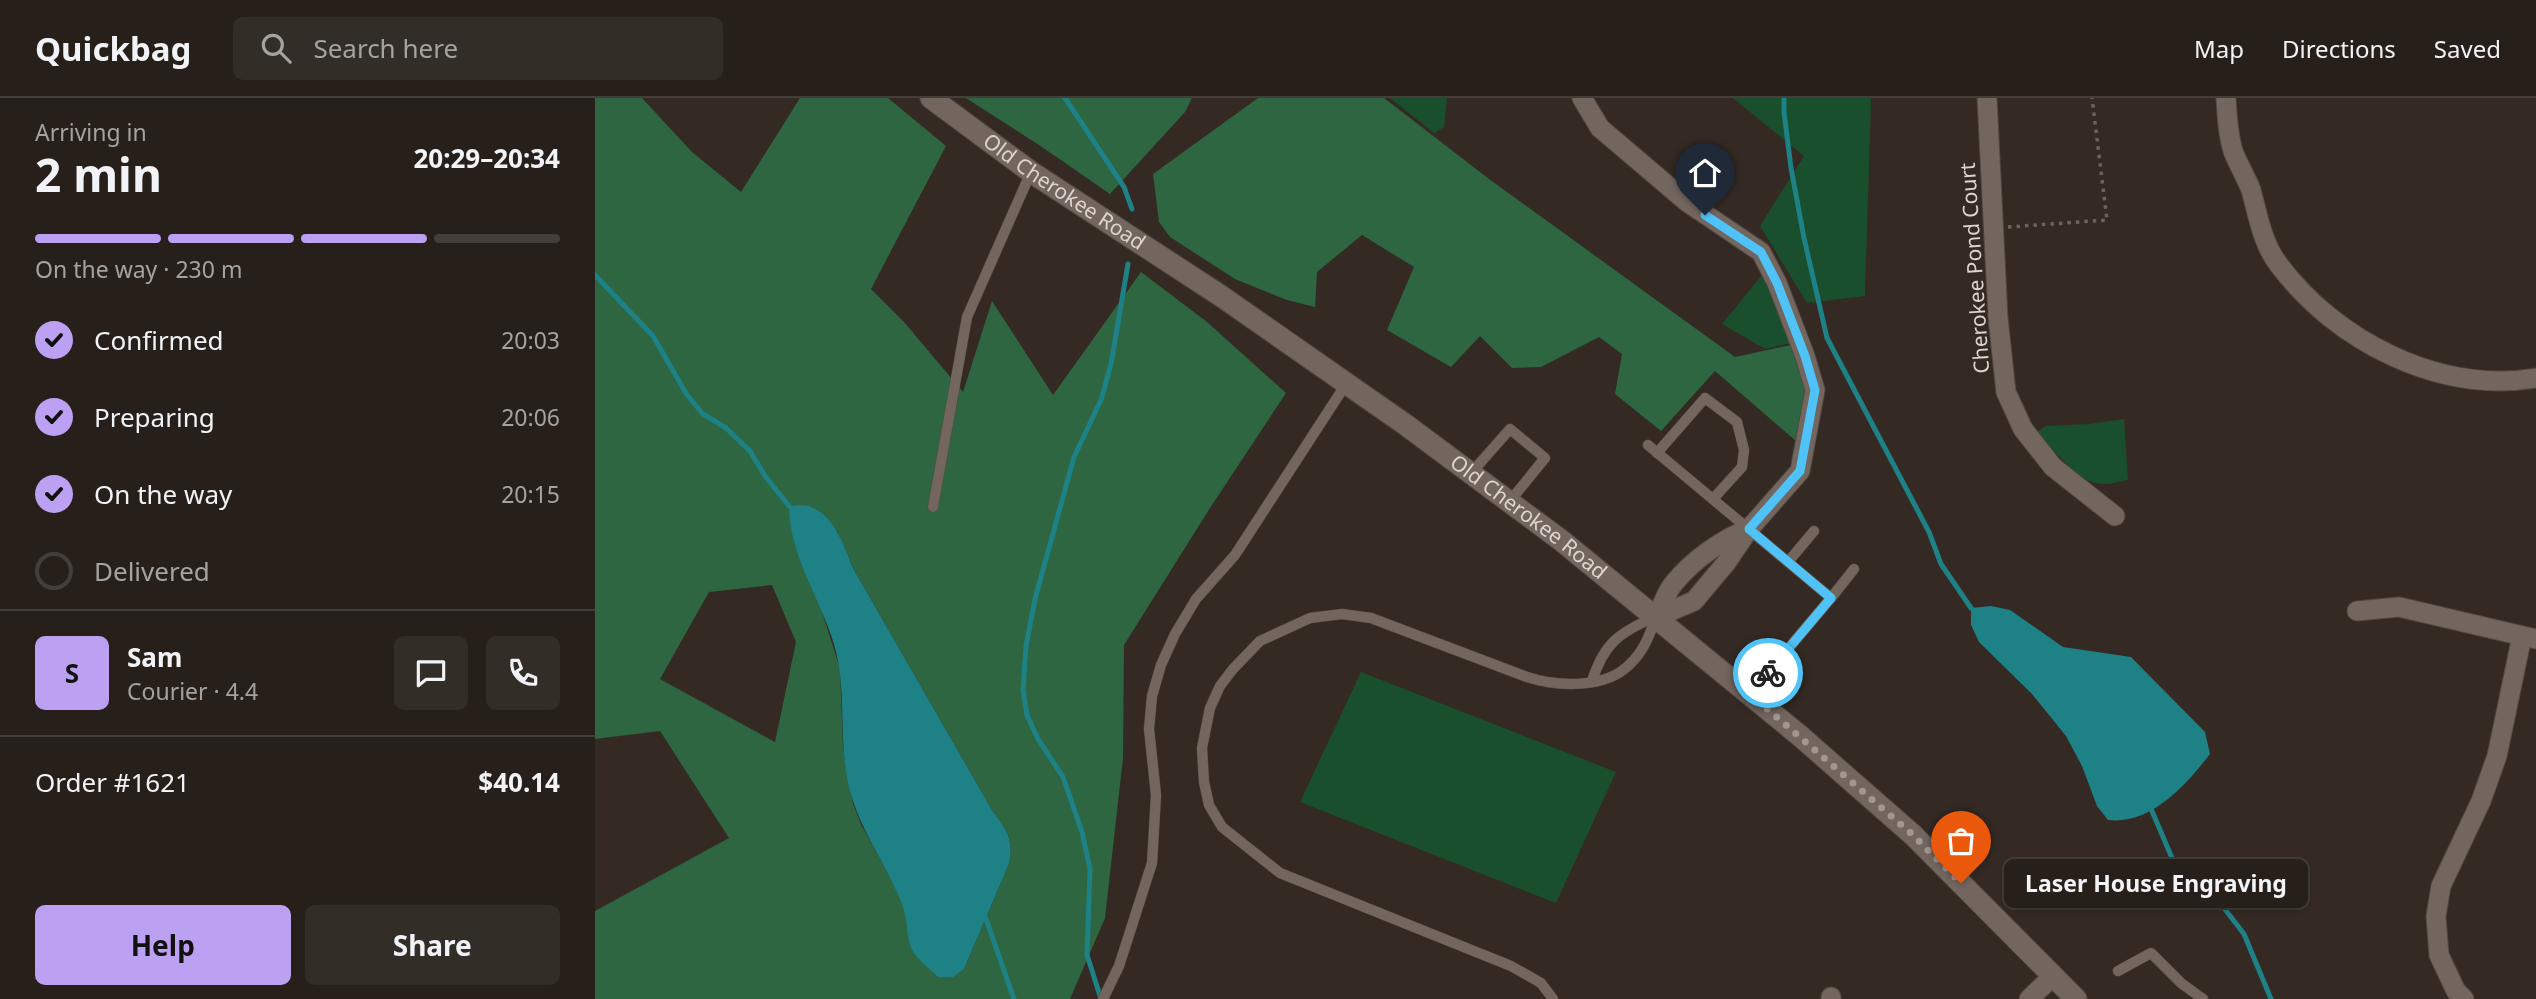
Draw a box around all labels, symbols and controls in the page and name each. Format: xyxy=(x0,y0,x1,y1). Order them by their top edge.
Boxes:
search box xyxy=(233,17,723,80)
text: Quickbag xyxy=(35,26,191,71)
icon: search xyxy=(257,29,295,67)
text: Search here xyxy=(313,30,458,66)
text: Map xyxy=(2194,32,2244,65)
text: Directions xyxy=(2282,32,2396,65)
text: Saved xyxy=(2434,32,2501,65)
text: Arriving in xyxy=(35,116,147,148)
street label: Old Cherokee Road xyxy=(978,126,1151,256)
text: 20:29–20:34 xyxy=(413,140,560,176)
text: 2 min xyxy=(35,143,162,205)
pin xyxy=(1675,143,1735,215)
icon: home xyxy=(1686,154,1724,192)
street label: Cherokee Pond Court xyxy=(1953,161,1995,374)
text: On the way · 230 m xyxy=(35,253,242,285)
icon: check xyxy=(35,321,73,359)
text: Confirmed xyxy=(94,322,224,358)
text: 20:03 xyxy=(501,324,560,356)
icon: check xyxy=(35,398,73,436)
text: Preparing xyxy=(94,399,215,435)
text: 20:06 xyxy=(501,401,560,433)
street label: Old Cherokee Road xyxy=(1445,448,1613,585)
icon: check xyxy=(35,475,73,513)
text: On the way xyxy=(94,476,232,512)
text: 20:15 xyxy=(501,478,560,510)
text: Delivered xyxy=(94,553,210,589)
button: chat xyxy=(394,636,468,710)
button: phone xyxy=(486,636,560,710)
courier xyxy=(1733,638,1803,708)
text: Sam xyxy=(127,639,182,675)
icon: bike xyxy=(1749,654,1787,692)
text: S xyxy=(65,655,79,691)
text: Courier · 4.4 xyxy=(127,675,258,707)
text: Order #1621 xyxy=(35,764,190,800)
text: $40.14 xyxy=(478,764,560,800)
pin xyxy=(1931,811,1991,883)
icon: bag xyxy=(1942,822,1980,860)
callout: Laser House Engraving xyxy=(2003,858,2307,908)
text: Laser House Engraving xyxy=(2025,867,2287,899)
button: Help xyxy=(35,905,291,985)
button: Share xyxy=(305,905,560,985)

